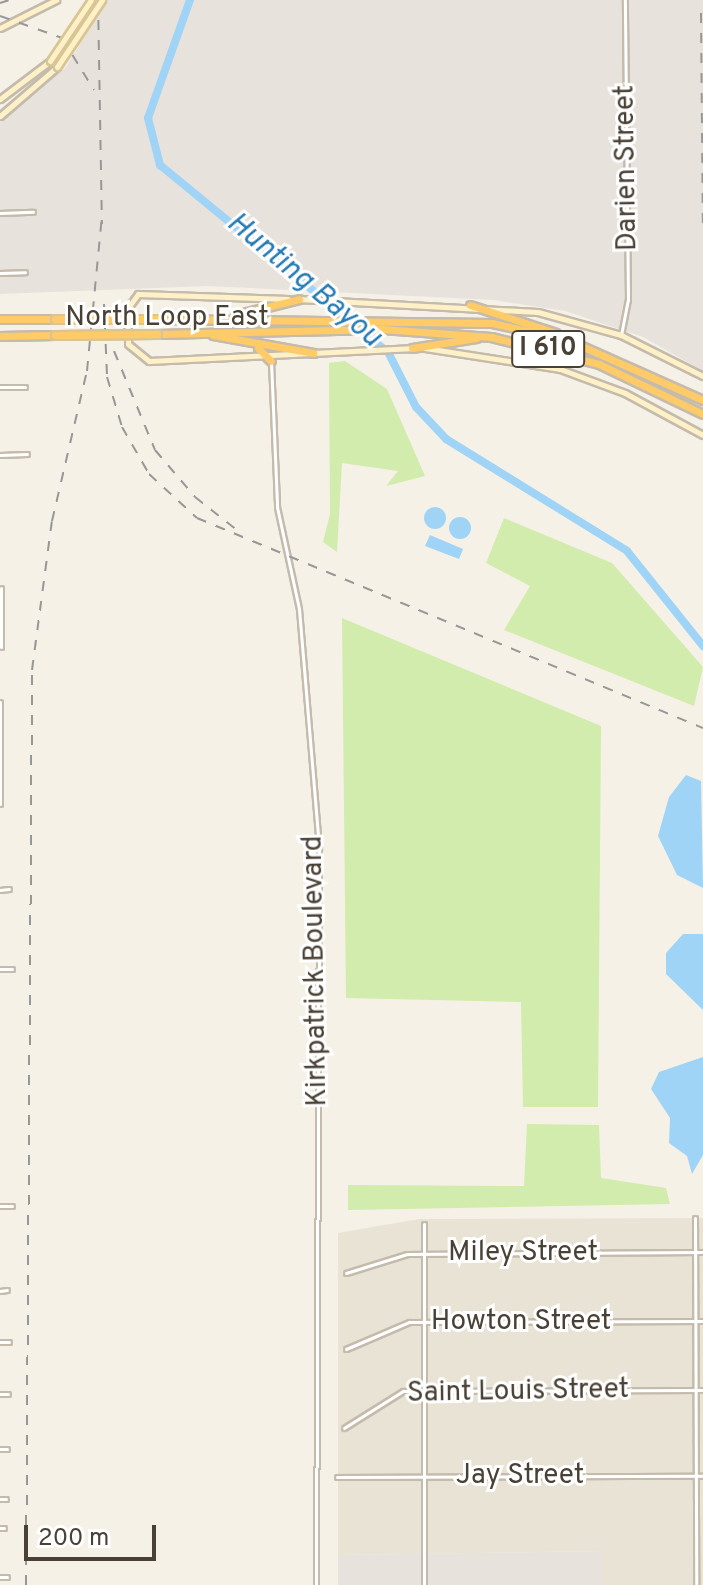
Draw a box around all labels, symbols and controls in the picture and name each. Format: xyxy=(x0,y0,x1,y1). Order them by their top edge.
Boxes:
street label: Darien Street xyxy=(609,85,645,251)
water label: Hunting Bayou xyxy=(218,206,388,356)
street label: North Loop East xyxy=(65,301,269,335)
road number: I 610 xyxy=(510,327,586,371)
street label: Kirkpatrick Boulevard xyxy=(297,835,335,1107)
street label: Miley Street xyxy=(448,1236,598,1270)
street label: Howton Street xyxy=(431,1305,611,1339)
street label: Saint Louis Street xyxy=(407,1373,629,1411)
street label: Jay Street xyxy=(456,1459,584,1493)
scale bar xyxy=(28,1509,160,1559)
text: 200 m xyxy=(38,1524,109,1554)

